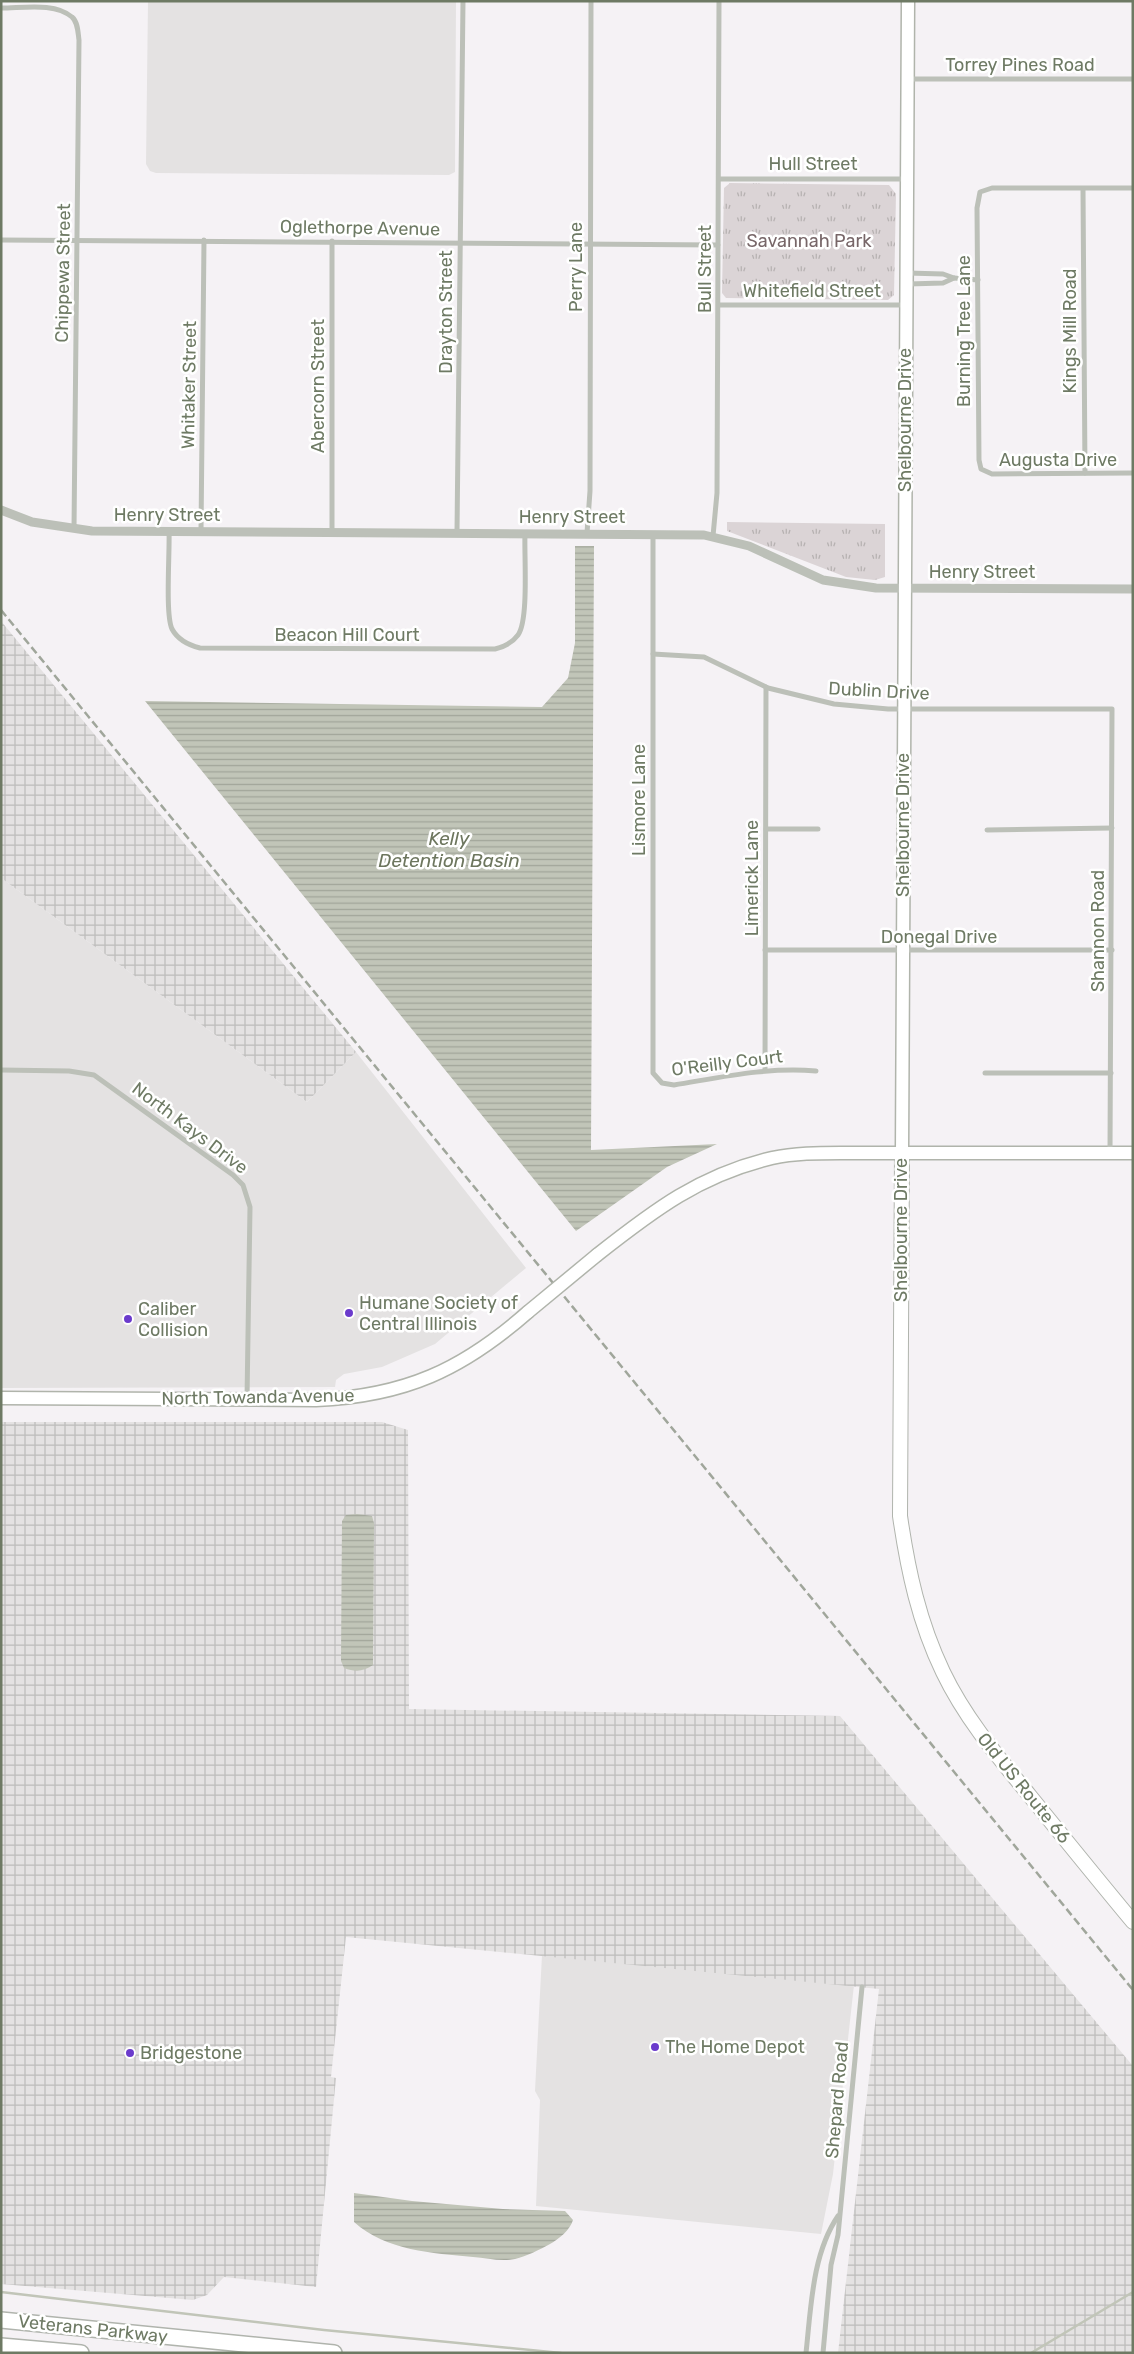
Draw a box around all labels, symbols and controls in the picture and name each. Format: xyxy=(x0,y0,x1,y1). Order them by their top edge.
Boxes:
street label: Torrey Pines Road xyxy=(945,54,1095,76)
street label: Hull Street xyxy=(769,153,857,175)
street label: Chippewa Street xyxy=(51,203,75,343)
street label: Oglethorpe Avenue xyxy=(280,216,440,240)
street label: Perry Lane xyxy=(565,222,587,312)
street label: Bull Street xyxy=(694,225,716,313)
park label: Savannah Park xyxy=(746,230,872,252)
street label: Drayton Street xyxy=(435,250,457,374)
street label: Burning Tree Lane xyxy=(953,255,975,407)
street label: Kings Mill Road xyxy=(1059,269,1081,393)
street label: Whitefield Street xyxy=(743,280,881,302)
street label: Abercorn Street xyxy=(307,319,329,453)
street label: Whitaker Street xyxy=(177,321,201,449)
street label: Shelbourne Drive xyxy=(894,348,916,492)
street label: Augusta Drive xyxy=(999,449,1117,471)
street label: Henry Street xyxy=(114,504,220,526)
street label: Henry Street xyxy=(519,506,625,528)
street label: Henry Street xyxy=(929,561,1035,583)
street label: Beacon Hill Court xyxy=(274,624,420,646)
street label: Dublin Drive xyxy=(828,677,930,705)
street label: Lismore Lane xyxy=(628,744,650,856)
street label: Shelbourne Drive xyxy=(892,753,914,897)
street label: Limerick Lane xyxy=(741,820,763,936)
water label: Kelly Detention Basin xyxy=(378,827,520,872)
street label: Shannon Road xyxy=(1087,870,1109,992)
street label: Donegal Drive xyxy=(881,926,997,948)
street label: O'Reilly Court xyxy=(670,1045,784,1081)
street label: North Kays Drive xyxy=(128,1077,252,1179)
street label: Shelbourne Drive xyxy=(890,1158,912,1302)
place label: Humane Society of Central Illinois xyxy=(359,1292,518,1335)
place label: Caliber Collision xyxy=(138,1298,208,1341)
marker: Humane Society of Central Illinois xyxy=(343,1307,355,1319)
marker: Caliber Collision xyxy=(122,1313,134,1325)
street label: North Towanda Avenue xyxy=(161,1384,355,1410)
street label: Old US Route 66 xyxy=(973,1728,1075,1848)
place label: The Home Depot xyxy=(665,2036,805,2058)
marker: The Home Depot xyxy=(649,2041,661,2053)
street label: Shepard Road xyxy=(821,2041,853,2159)
place label: Bridgestone xyxy=(140,2042,242,2064)
marker: Bridgestone xyxy=(124,2047,136,2059)
street label: Veterans Parkway xyxy=(17,2310,169,2348)

